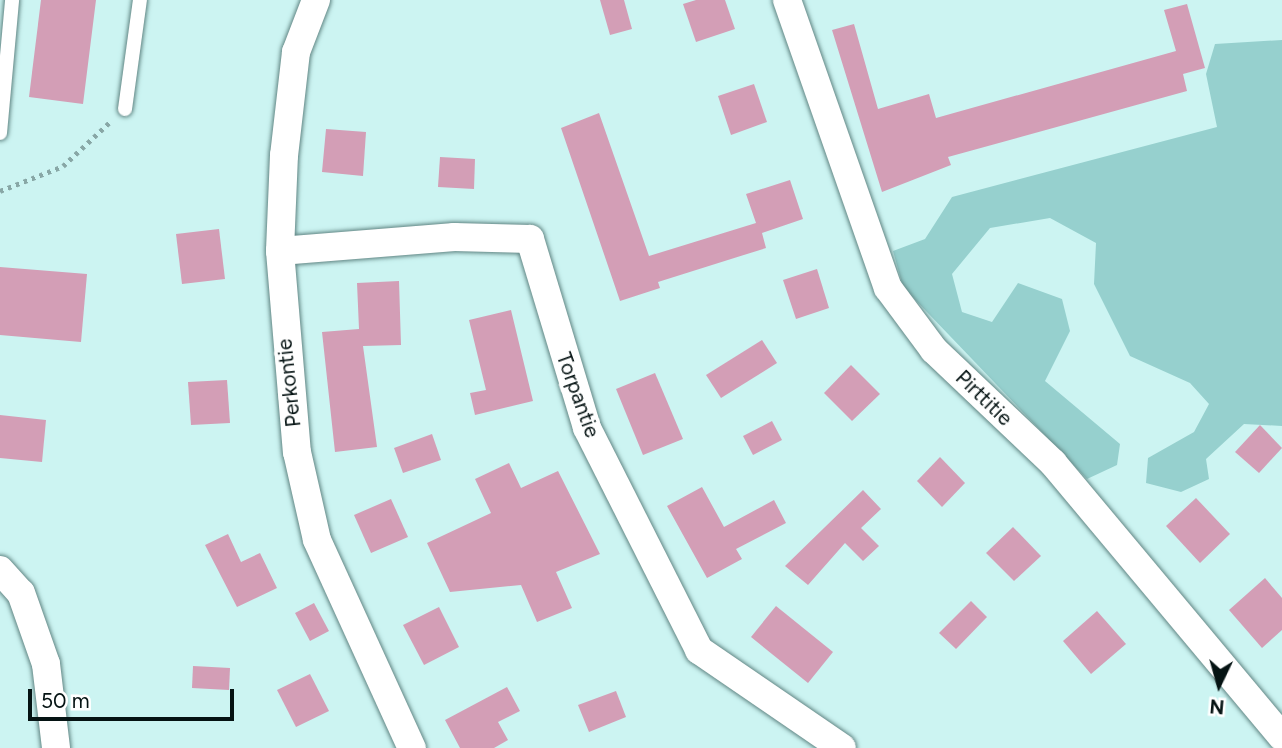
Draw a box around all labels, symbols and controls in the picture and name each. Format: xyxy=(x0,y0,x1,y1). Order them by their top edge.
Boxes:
street label: Perkontie xyxy=(272,338,306,428)
street label: Torpantie xyxy=(551,349,605,441)
street label: Pirttitie xyxy=(950,365,1018,431)
north arrow xyxy=(1184,650,1254,720)
scale bar xyxy=(32,674,238,718)
text: 50 m xyxy=(41,688,90,713)
text: N xyxy=(1209,694,1225,719)

